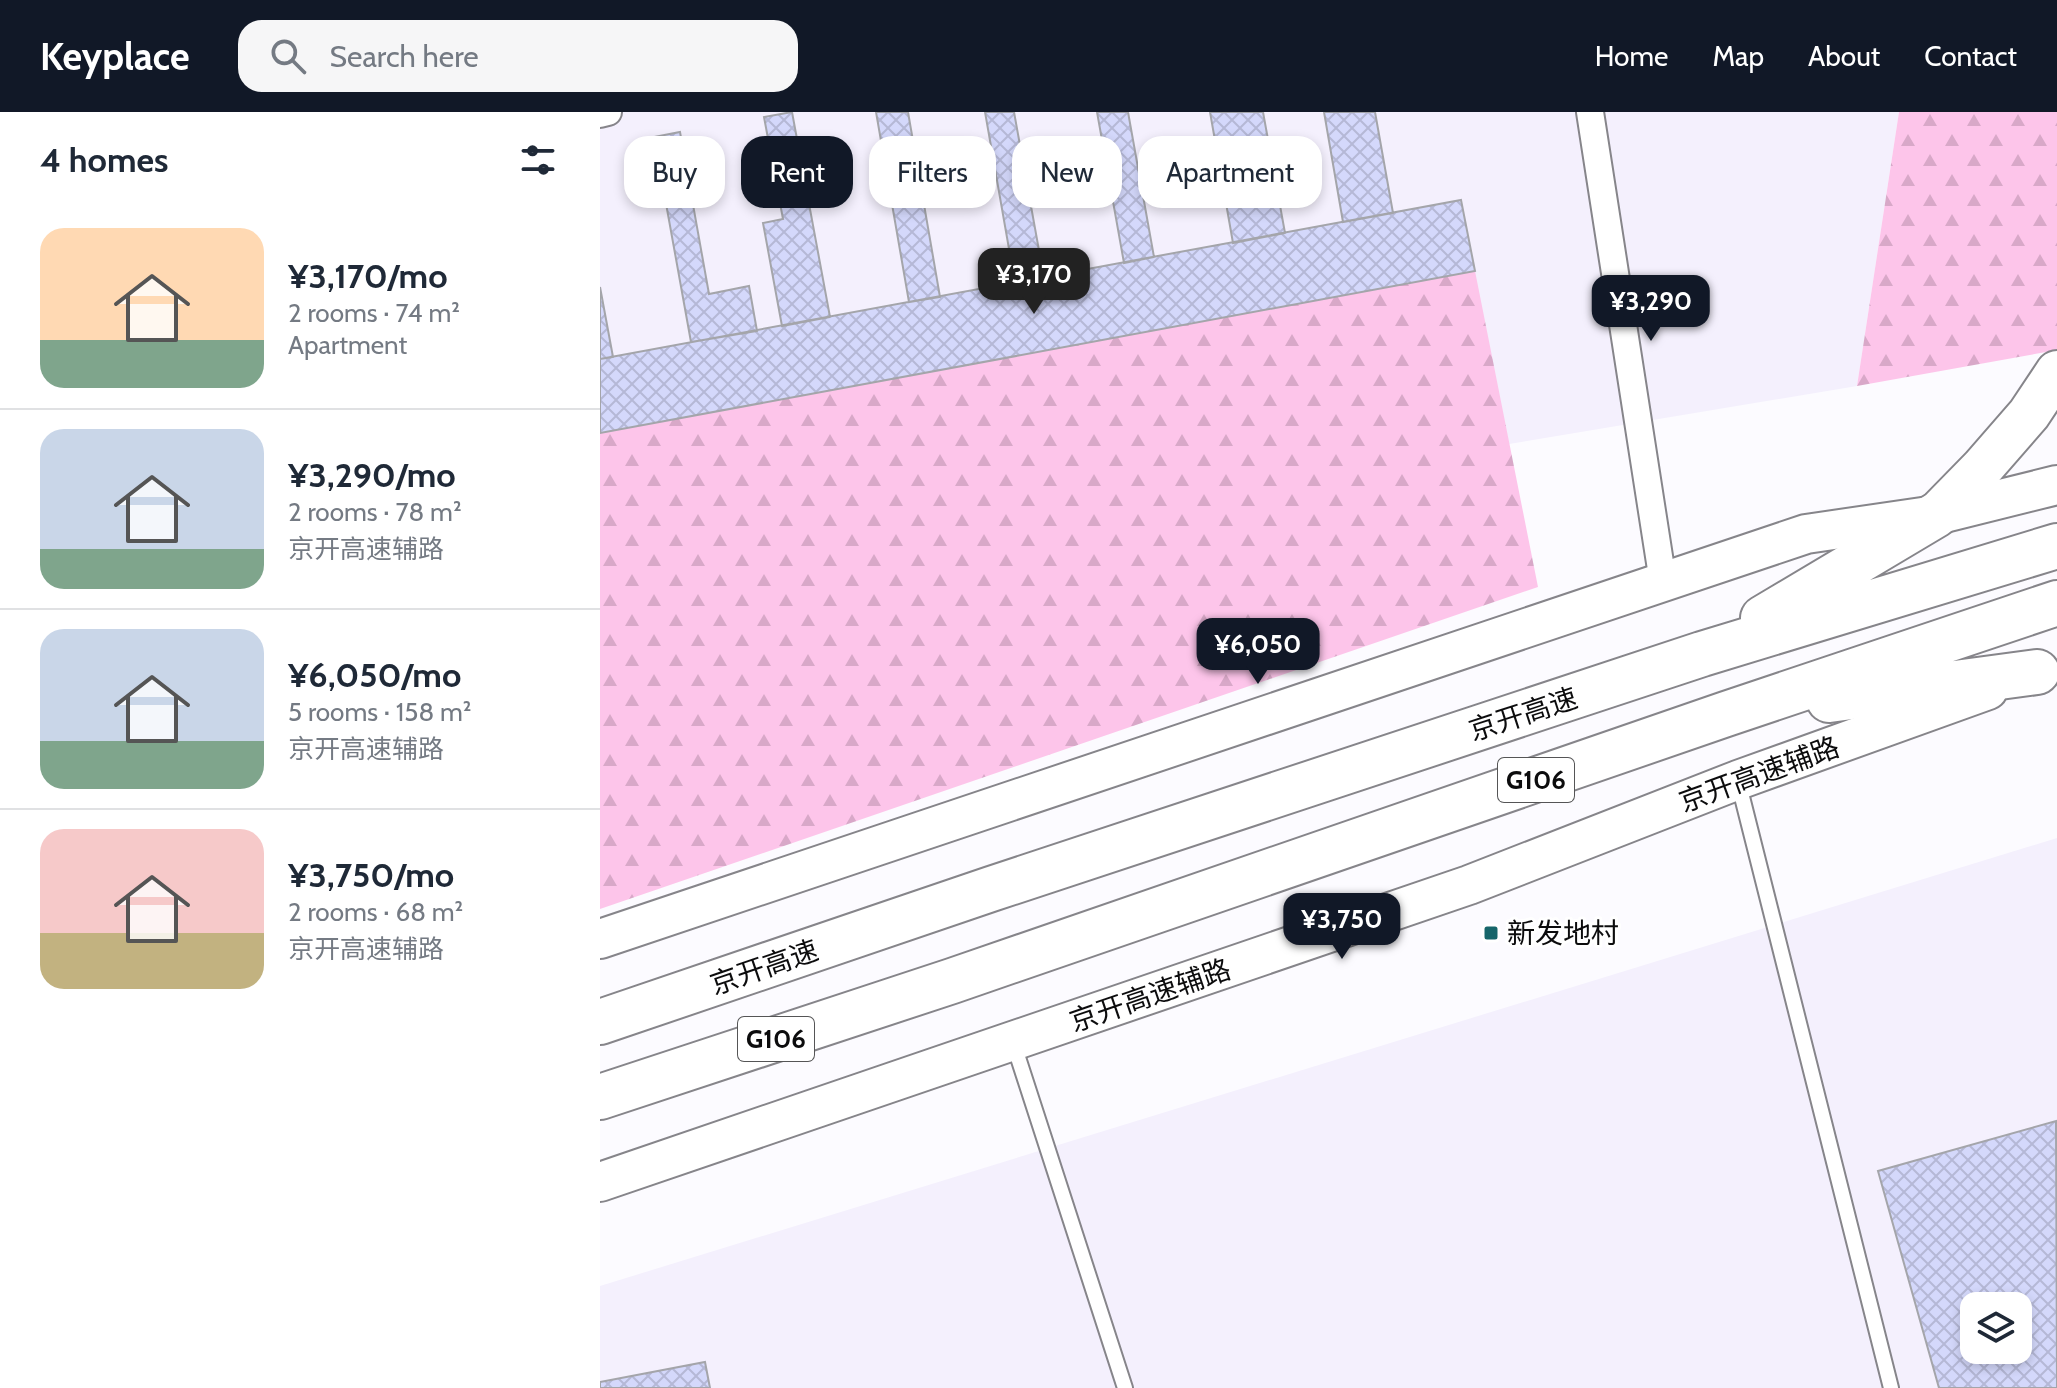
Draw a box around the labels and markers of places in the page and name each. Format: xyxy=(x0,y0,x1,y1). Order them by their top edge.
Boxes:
pin: ¥3,170 xyxy=(969,248,1099,316)
pin: ¥3,290 xyxy=(1586,275,1716,343)
pin: ¥6,050 xyxy=(1193,618,1323,686)
pin: ¥3,750 xyxy=(1277,893,1407,961)
place label: 新发地村 xyxy=(1507,916,1619,950)
marker: 新发地村 xyxy=(1482,924,1500,942)

